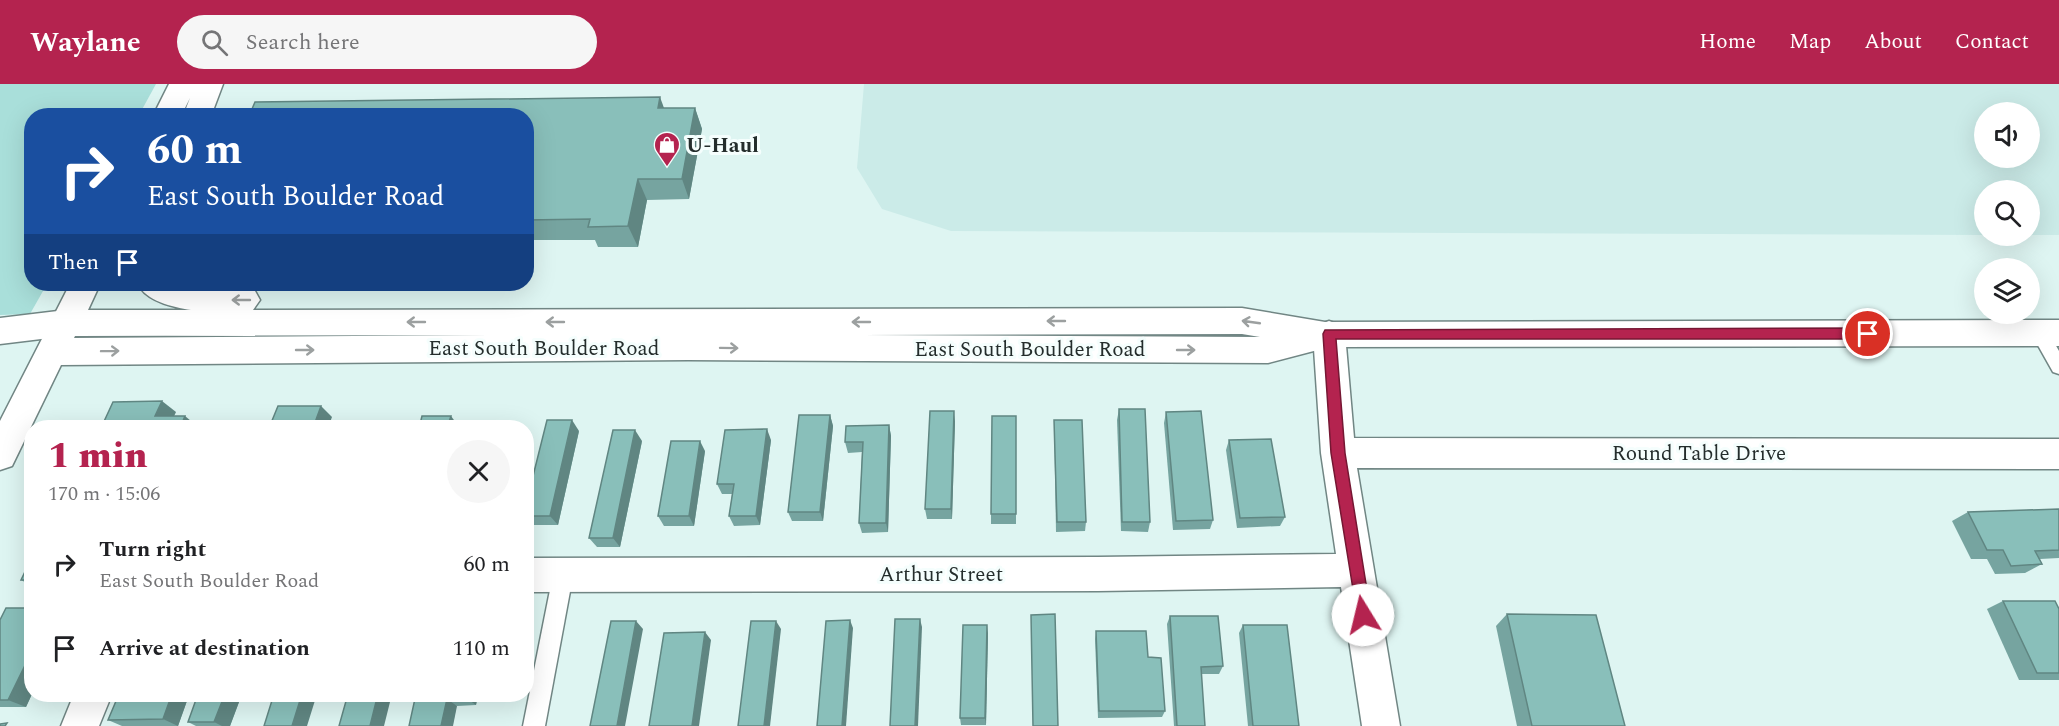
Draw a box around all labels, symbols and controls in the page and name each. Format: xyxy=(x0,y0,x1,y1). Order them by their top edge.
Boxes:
search box xyxy=(177,15,597,69)
text: Waylane xyxy=(30,21,141,64)
icon: search xyxy=(198,26,231,59)
text: Search here xyxy=(246,26,360,59)
text: Home xyxy=(1699,26,1756,58)
text: Map xyxy=(1789,26,1831,58)
text: About xyxy=(1864,26,1922,58)
text: Contact xyxy=(1955,26,2029,58)
map controls xyxy=(1974,102,2040,324)
button: sound xyxy=(1974,102,2040,168)
text: 60 m xyxy=(147,119,242,182)
shop icon: U-Haul xyxy=(652,130,682,168)
place label: U-Haul xyxy=(686,130,759,162)
icon: right xyxy=(48,132,126,210)
text: East South Boulder Road xyxy=(147,176,444,218)
button: search xyxy=(1974,180,2040,246)
text: Then xyxy=(48,246,99,279)
icon: arrive xyxy=(111,246,144,279)
button: layers xyxy=(1974,258,2040,324)
one-way arrow xyxy=(232,294,252,306)
pin xyxy=(1842,308,1893,359)
one-way arrow xyxy=(1046,315,1066,327)
one-way arrow xyxy=(406,316,426,328)
one-way arrow xyxy=(545,316,565,328)
one-way arrow xyxy=(851,316,871,328)
one-way arrow xyxy=(1241,317,1261,328)
icon: arrive xyxy=(1851,317,1884,350)
street label: East South Boulder Road xyxy=(428,333,660,365)
street label: East South Boulder Road xyxy=(914,334,1146,366)
one-way arrow xyxy=(719,342,739,354)
one-way arrow xyxy=(294,344,314,356)
one-way arrow xyxy=(1176,344,1196,355)
one-way arrow xyxy=(99,345,119,357)
text: 1 min xyxy=(48,429,148,484)
street label: Round Table Drive xyxy=(1612,438,1786,470)
button: close xyxy=(447,440,510,503)
text: 170 m · 15:06 xyxy=(48,479,160,509)
text: Turn right xyxy=(99,533,206,566)
icon: right xyxy=(48,548,81,581)
text: 60 m xyxy=(464,548,510,581)
street label: Arthur Street xyxy=(879,559,1003,591)
text: East South Boulder Road xyxy=(99,566,319,596)
position arrow xyxy=(1331,583,1395,647)
icon: arrive xyxy=(48,632,81,665)
text: Arrive at destination xyxy=(99,632,310,665)
text: 110 m xyxy=(453,632,510,665)

